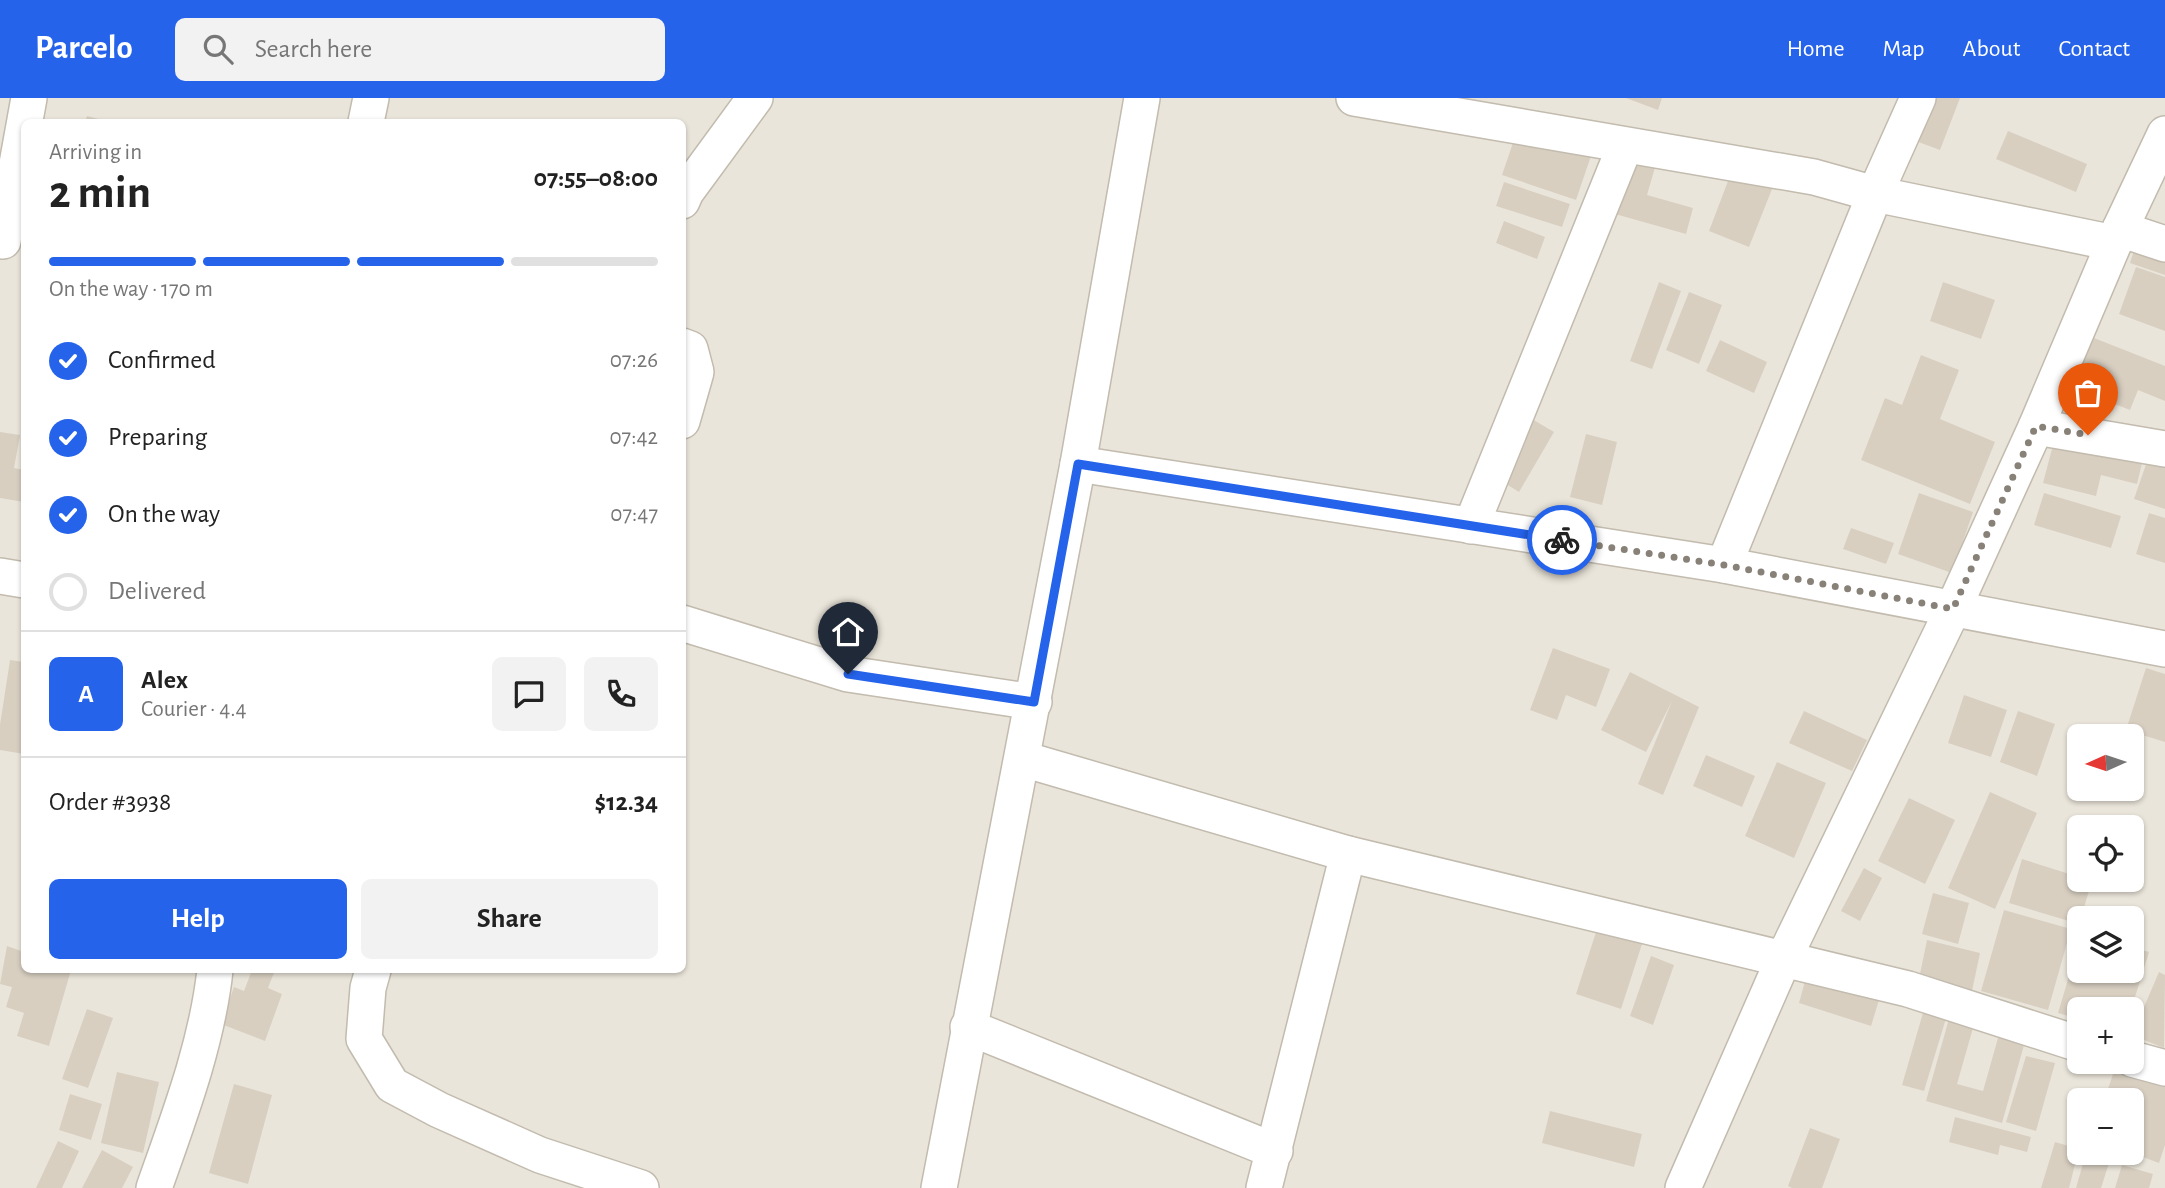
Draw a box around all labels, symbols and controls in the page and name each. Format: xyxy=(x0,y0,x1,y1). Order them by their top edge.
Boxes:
search box xyxy=(175,18,665,81)
icon: search xyxy=(199,30,237,68)
text: Parcelo xyxy=(35,32,133,65)
text: Search here xyxy=(255,36,372,62)
text: Home xyxy=(1787,37,1845,61)
text: Map xyxy=(1883,37,1925,61)
text: About xyxy=(1963,37,2020,61)
text: Contact xyxy=(2058,37,2130,61)
text: Arriving in xyxy=(49,141,142,164)
text: 07:55–08:00 xyxy=(533,165,658,191)
text: 2 min xyxy=(49,170,151,216)
text: On the way · 170 m xyxy=(49,278,213,301)
icon: check xyxy=(49,342,87,380)
text: Confirmed xyxy=(108,347,216,373)
text: 07:26 xyxy=(610,349,658,372)
pin xyxy=(2058,363,2118,435)
icon: bag xyxy=(2069,374,2107,412)
icon: check xyxy=(49,419,87,457)
text: Preparing xyxy=(108,424,207,450)
text: 07:42 xyxy=(609,426,658,449)
icon: check xyxy=(49,496,87,534)
text: On the way xyxy=(108,501,220,527)
text: 07:47 xyxy=(610,503,658,526)
courier xyxy=(1527,505,1597,575)
icon: bike xyxy=(1543,521,1581,559)
text: Delivered xyxy=(108,578,206,604)
pin xyxy=(818,602,878,674)
icon: home xyxy=(829,613,867,651)
button: chat xyxy=(492,657,566,731)
button: phone xyxy=(584,657,658,731)
text: Alex xyxy=(141,667,188,693)
text: A xyxy=(78,681,94,707)
text: Courier · 4.4 xyxy=(141,698,247,721)
north arrow xyxy=(2067,724,2144,802)
map controls xyxy=(2067,724,2144,1165)
text: Order #3938 xyxy=(49,789,171,815)
text: $12.34 xyxy=(594,789,658,815)
button: locate xyxy=(2067,815,2144,892)
button: Help xyxy=(49,879,347,959)
button: Share xyxy=(361,879,658,959)
button: layers xyxy=(2067,906,2144,983)
button: + xyxy=(2067,997,2144,1074)
button: − xyxy=(2067,1088,2144,1165)

